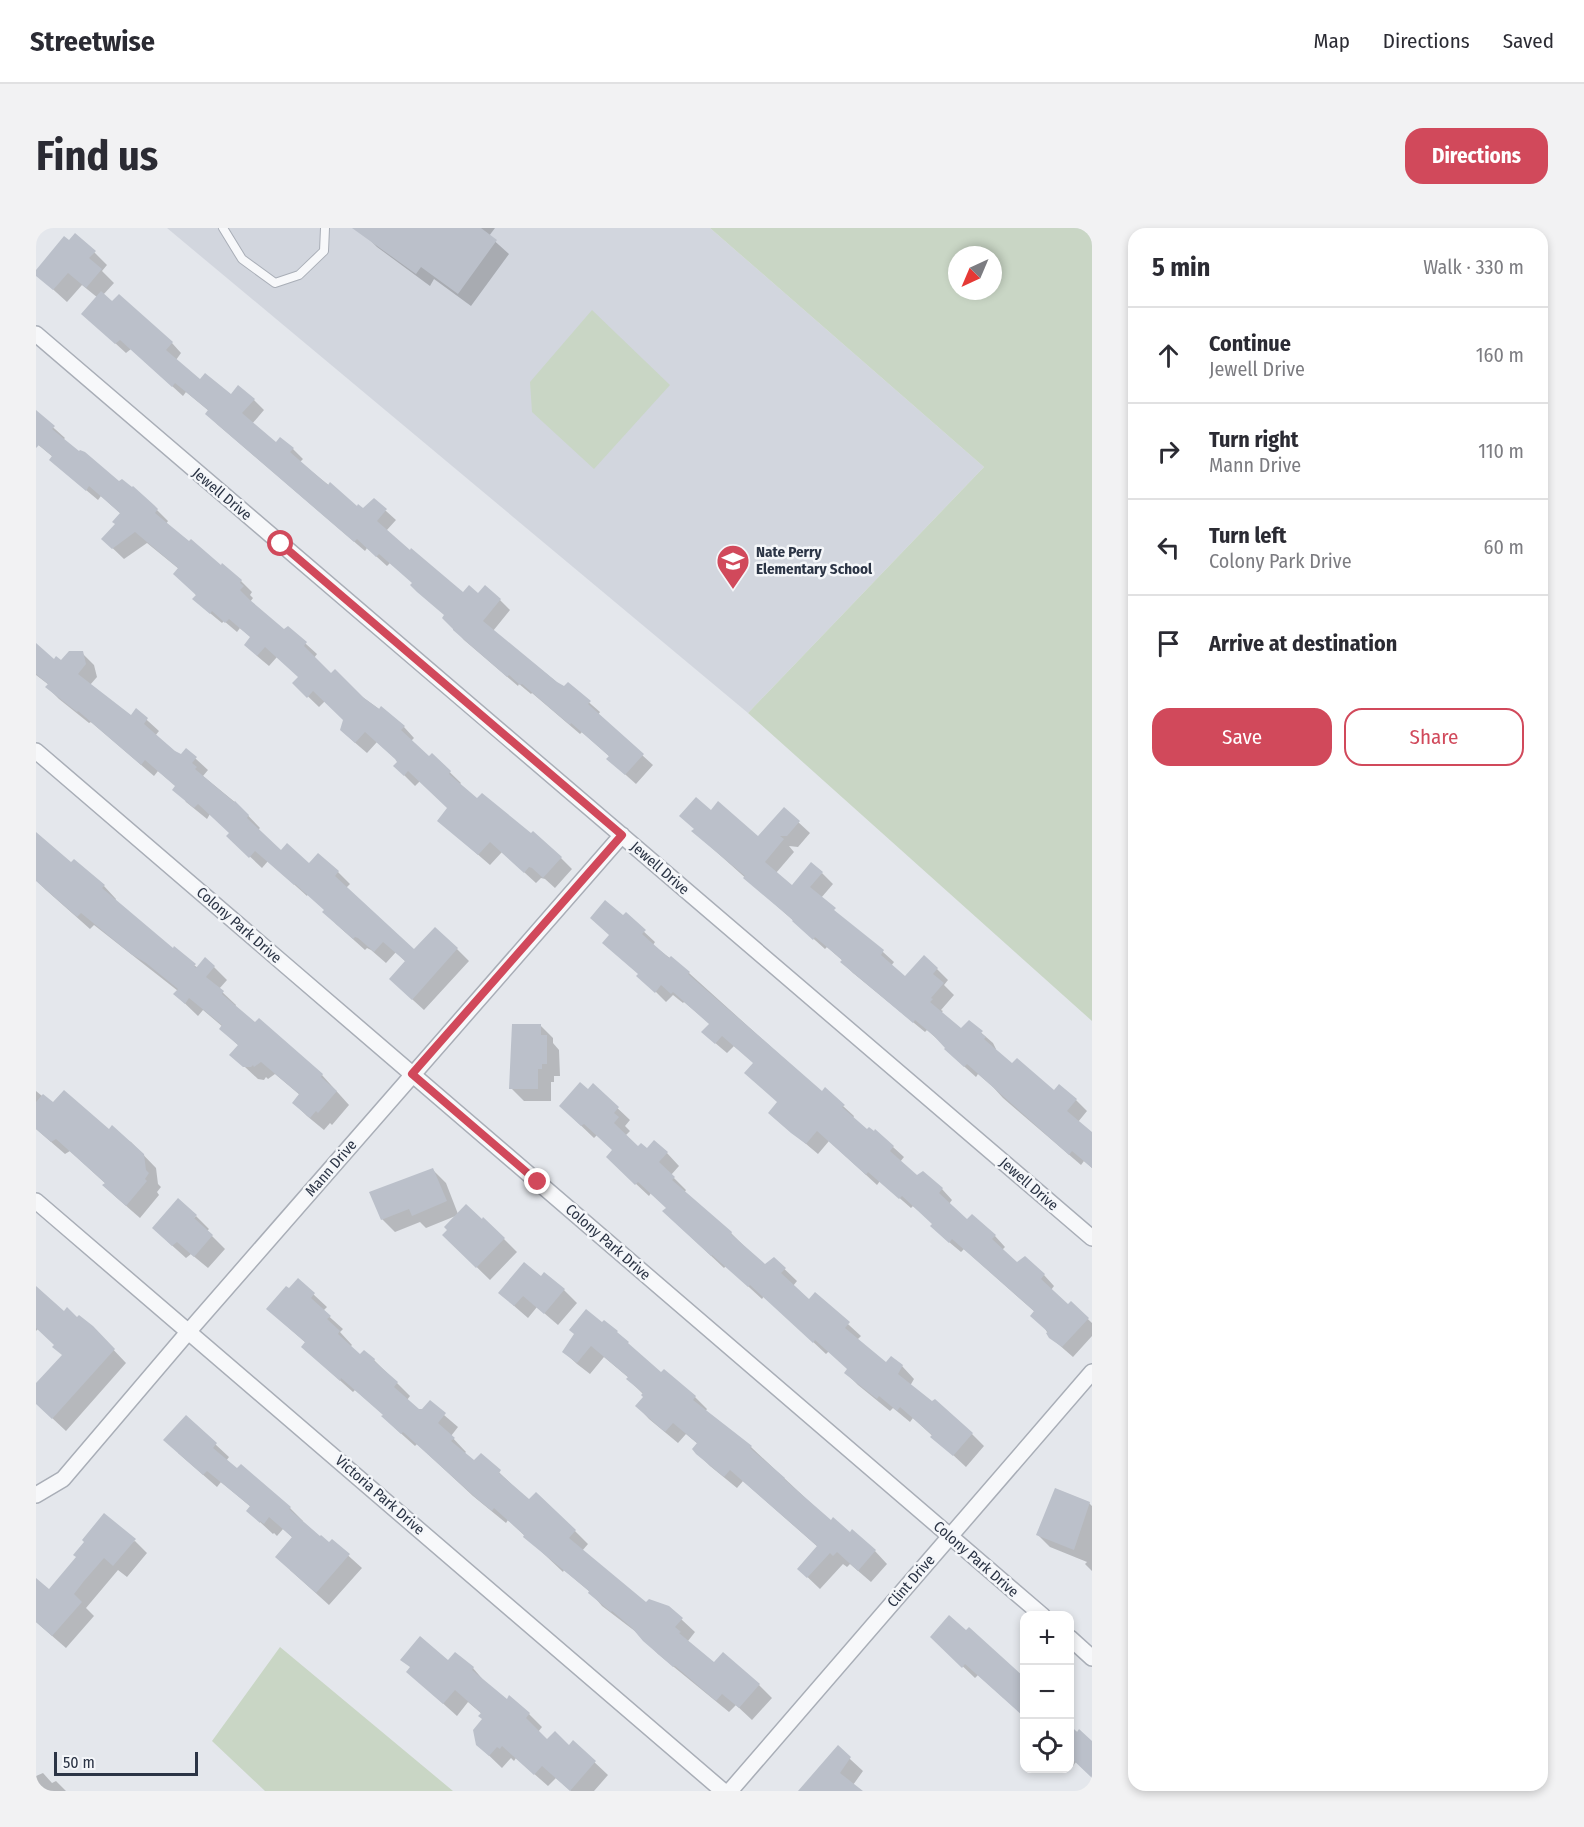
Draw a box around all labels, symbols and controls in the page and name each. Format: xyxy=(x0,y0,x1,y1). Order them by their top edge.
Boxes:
text: Streetwise xyxy=(30,25,155,58)
text: Map xyxy=(1313,28,1350,54)
text: Directions xyxy=(1383,28,1470,54)
text: Saved xyxy=(1503,28,1554,54)
button: Directions xyxy=(1405,128,1548,184)
text: Find us xyxy=(36,131,158,181)
north arrow xyxy=(948,246,1002,300)
text: 5 min xyxy=(1152,252,1210,283)
text: Walk · 330 m xyxy=(1423,255,1524,279)
text: Continue xyxy=(1209,330,1291,357)
icon: ahead xyxy=(1152,339,1185,372)
text: 160 m xyxy=(1476,343,1524,367)
text: Jewell Drive xyxy=(1209,357,1305,381)
text: Turn right xyxy=(1209,426,1298,453)
icon: right xyxy=(1152,435,1185,468)
text: 110 m xyxy=(1478,439,1524,463)
text: Mann Drive xyxy=(1209,453,1301,477)
street label: Jewell Drive xyxy=(189,464,255,524)
text: Turn left xyxy=(1209,522,1287,549)
route start xyxy=(267,530,293,556)
icon: left xyxy=(1152,531,1185,564)
text: 60 m xyxy=(1484,535,1524,559)
school or university icon: Nate Perry Elementary School xyxy=(715,543,751,590)
place label: Nate Perry Elementary School xyxy=(756,543,873,578)
text: Colony Park Drive xyxy=(1209,549,1352,573)
icon: arrive xyxy=(1152,627,1185,660)
text: Arrive at destination xyxy=(1209,630,1397,657)
button: Save xyxy=(1152,708,1332,766)
button: Share xyxy=(1344,708,1524,766)
street label: Jewell Drive xyxy=(627,838,693,898)
street label: Colony Park Drive xyxy=(193,883,285,967)
street label: Mann Drive xyxy=(302,1136,360,1200)
street label: Jewell Drive xyxy=(996,1154,1062,1214)
route end xyxy=(524,1168,550,1194)
street label: Colony Park Drive xyxy=(562,1200,654,1284)
street label: Victoria Park Drive xyxy=(332,1451,428,1539)
street label: Colony Park Drive xyxy=(930,1517,1022,1601)
street label: Clint Drive xyxy=(883,1551,939,1611)
map controls xyxy=(1020,1611,1074,1773)
button: + xyxy=(1020,1611,1074,1665)
button: − xyxy=(1020,1665,1074,1719)
button: locate xyxy=(1020,1719,1074,1773)
scale bar xyxy=(54,1749,198,1776)
text: 50 m xyxy=(63,1753,95,1772)

